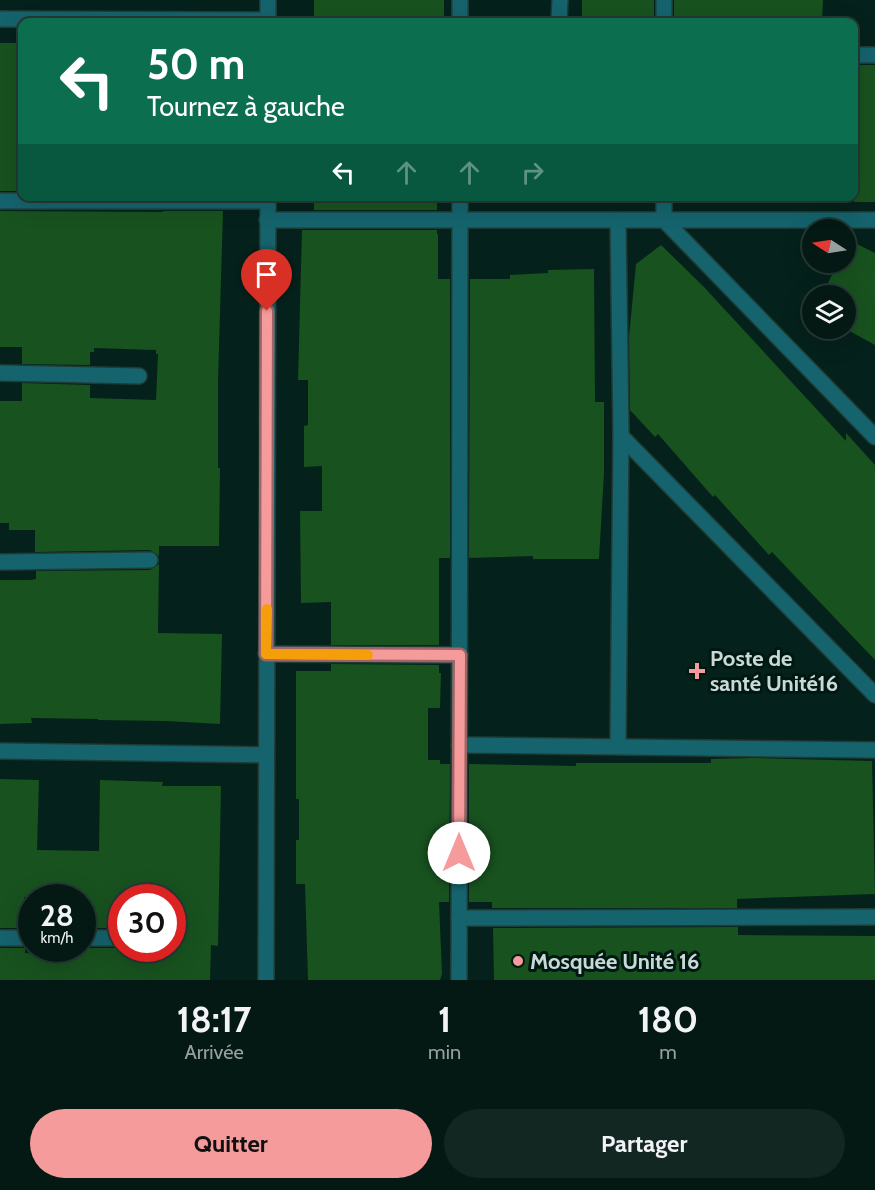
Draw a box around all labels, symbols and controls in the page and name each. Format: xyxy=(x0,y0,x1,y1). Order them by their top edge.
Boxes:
text: 50 m xyxy=(147,38,245,90)
icon: left xyxy=(48,42,126,120)
text: Tournez à gauche xyxy=(147,90,345,123)
icon: left xyxy=(327,156,360,189)
icon: ahead xyxy=(390,156,423,189)
icon: ahead xyxy=(453,156,486,189)
icon: right xyxy=(516,156,549,189)
north arrow xyxy=(802,219,856,273)
map controls xyxy=(802,219,856,339)
pin xyxy=(241,249,292,311)
icon: arrive xyxy=(250,258,283,291)
button: layers xyxy=(802,285,856,339)
place label: Poste de santé Unité16 xyxy=(710,645,838,697)
marker: Poste de santé Unité16 xyxy=(688,662,706,680)
position arrow xyxy=(427,821,491,885)
speed limit sign: 30 xyxy=(108,884,186,962)
text: 28 xyxy=(40,897,74,934)
text: km/h xyxy=(41,929,73,947)
place label: Mosquée Unité 16 xyxy=(530,948,699,975)
marker: Mosquée Unité 16 xyxy=(511,954,525,968)
text: 18:17 xyxy=(177,997,251,1041)
text: 1 xyxy=(438,997,451,1041)
text: 180 xyxy=(638,997,698,1041)
text: Arrivée xyxy=(184,1040,244,1064)
text: min xyxy=(428,1040,461,1064)
text: m xyxy=(659,1040,677,1064)
button: Quitter xyxy=(30,1109,432,1178)
button: Partager xyxy=(444,1109,845,1178)

